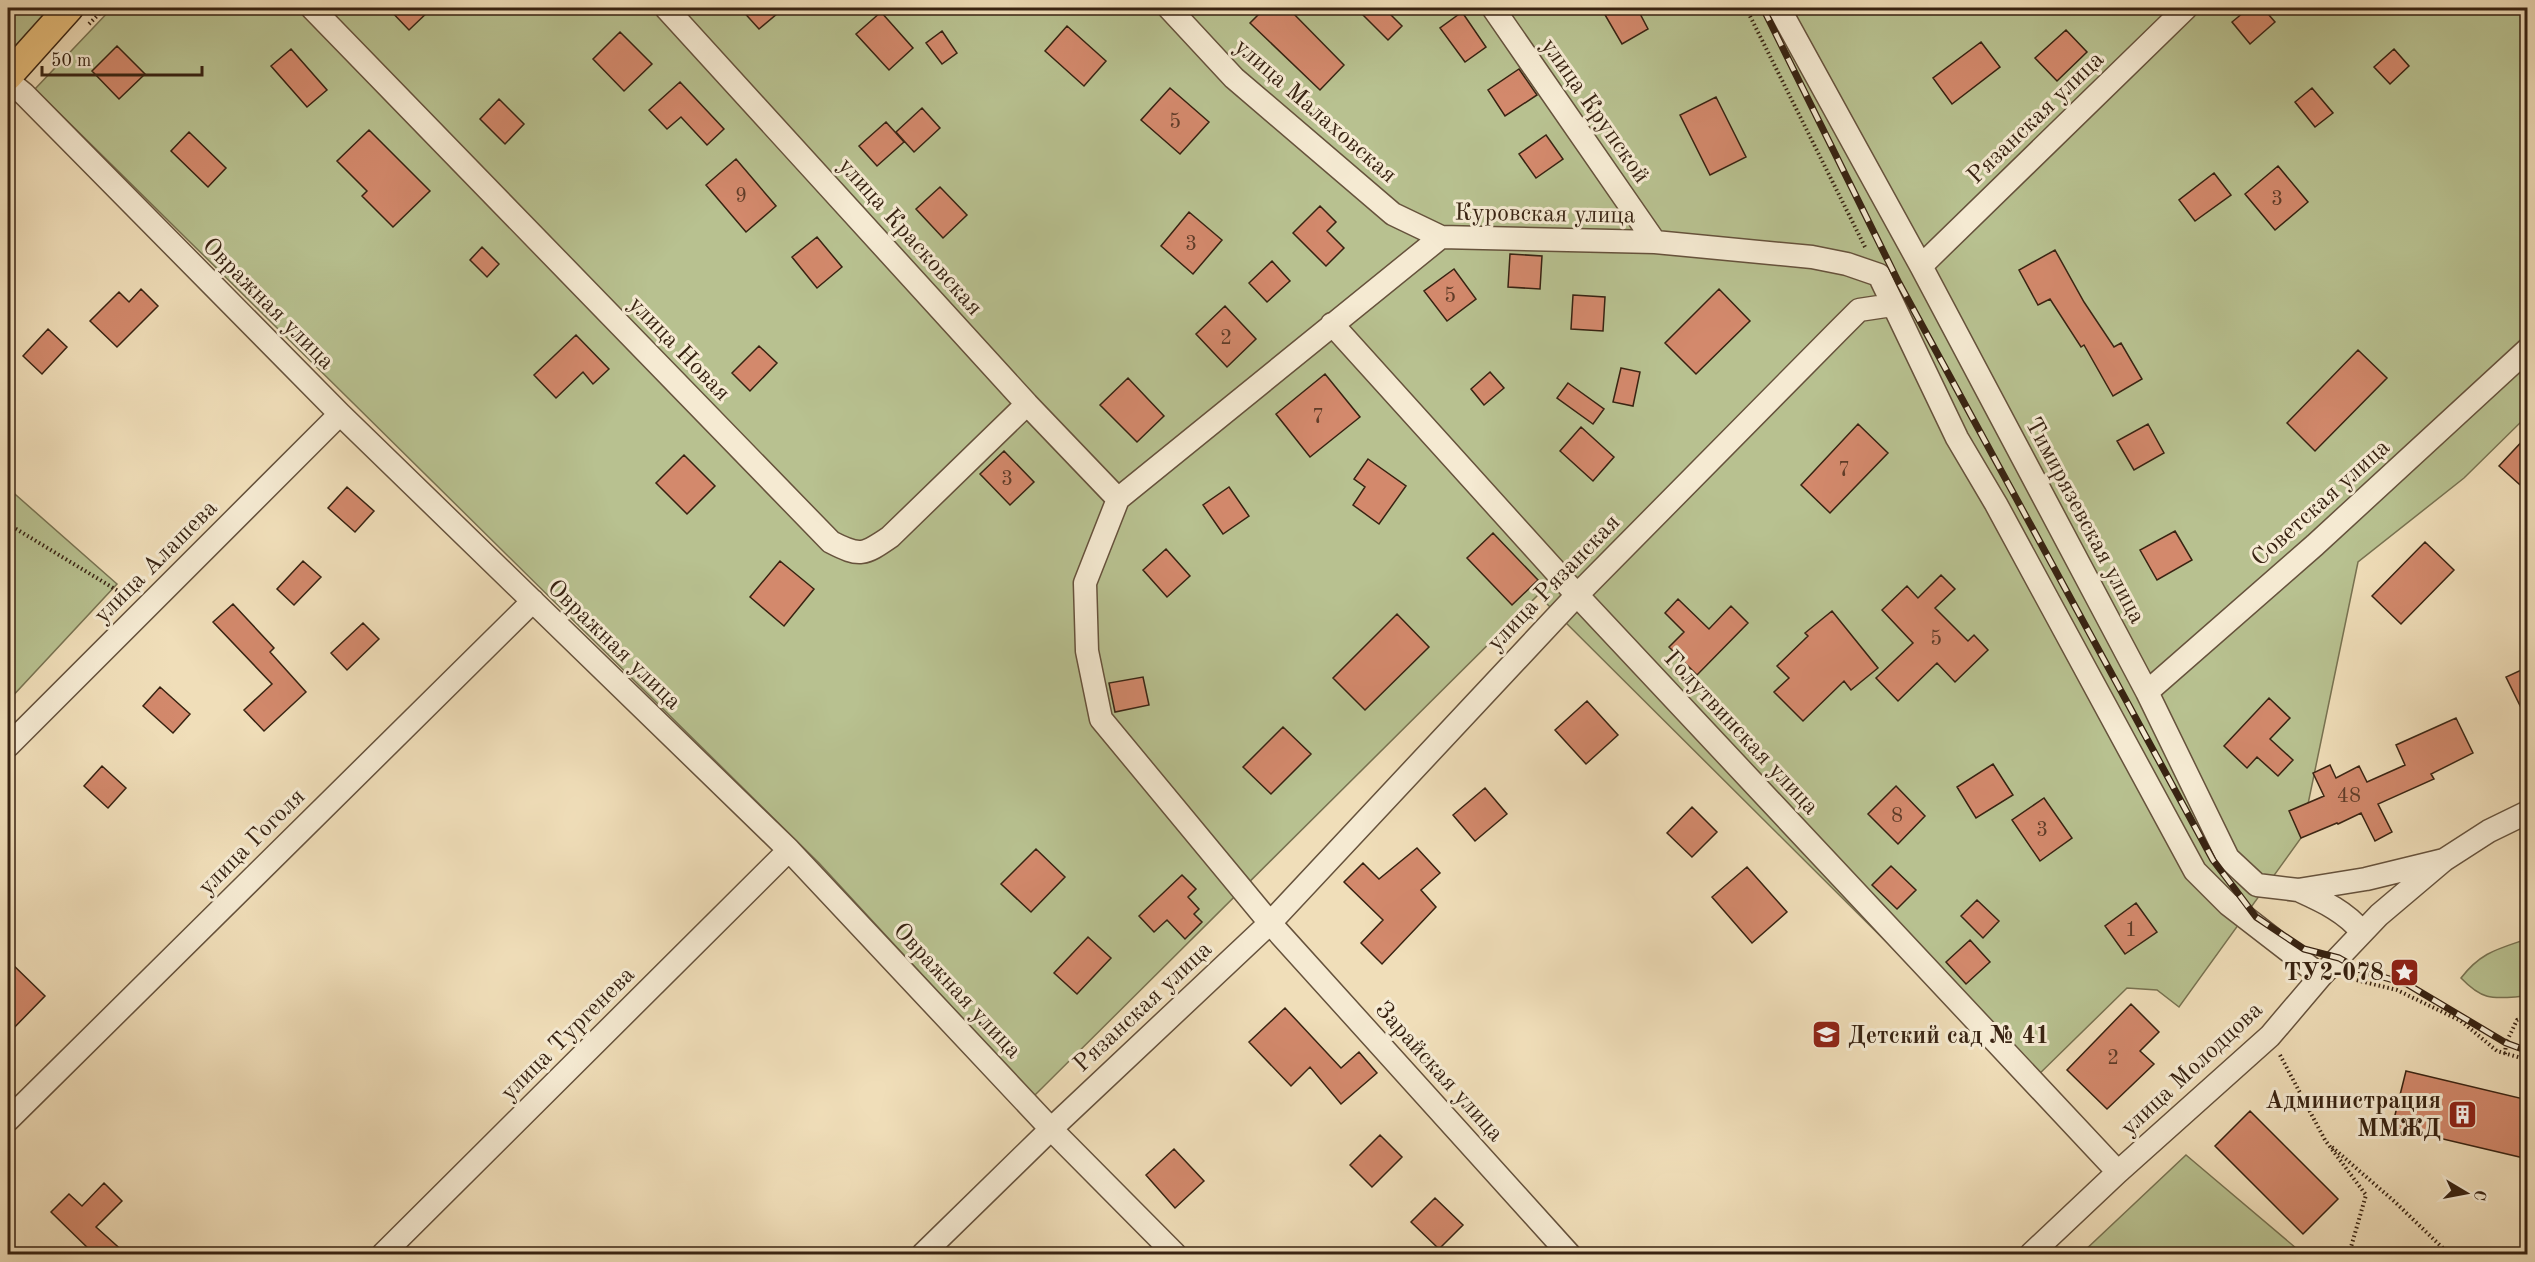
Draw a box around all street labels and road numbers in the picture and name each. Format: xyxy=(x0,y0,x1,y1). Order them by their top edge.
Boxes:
street label: улица Крупской xyxy=(1536,34,1653,188)
street label: улица Малаховская xyxy=(1229,35,1400,188)
street label: Рязанская улица xyxy=(1964,47,2109,189)
street label: улица Красковская xyxy=(833,154,986,321)
street label: Куровская улица xyxy=(1454,201,1636,229)
street label: Овражная улица xyxy=(197,234,338,375)
street label: улица Новая xyxy=(623,293,734,406)
street label: Тимирязевская улица xyxy=(2020,414,2149,628)
street label: Советская улица xyxy=(2248,435,2395,572)
street label: улица Алашева xyxy=(90,496,223,629)
street label: улица Рязанская xyxy=(1484,511,1625,656)
street label: Овражная улица xyxy=(542,576,685,715)
street label: Голутвинская улица xyxy=(1659,647,1823,820)
street label: улица Гоголя xyxy=(195,785,310,900)
street label: Овражная улица xyxy=(888,919,1025,1064)
street label: Рязанская улица xyxy=(1070,937,1217,1077)
street label: улица Тургенева xyxy=(497,963,640,1106)
street label: Зарайская улица xyxy=(1370,998,1507,1147)
street label: улица Молодцова xyxy=(2117,998,2268,1141)

